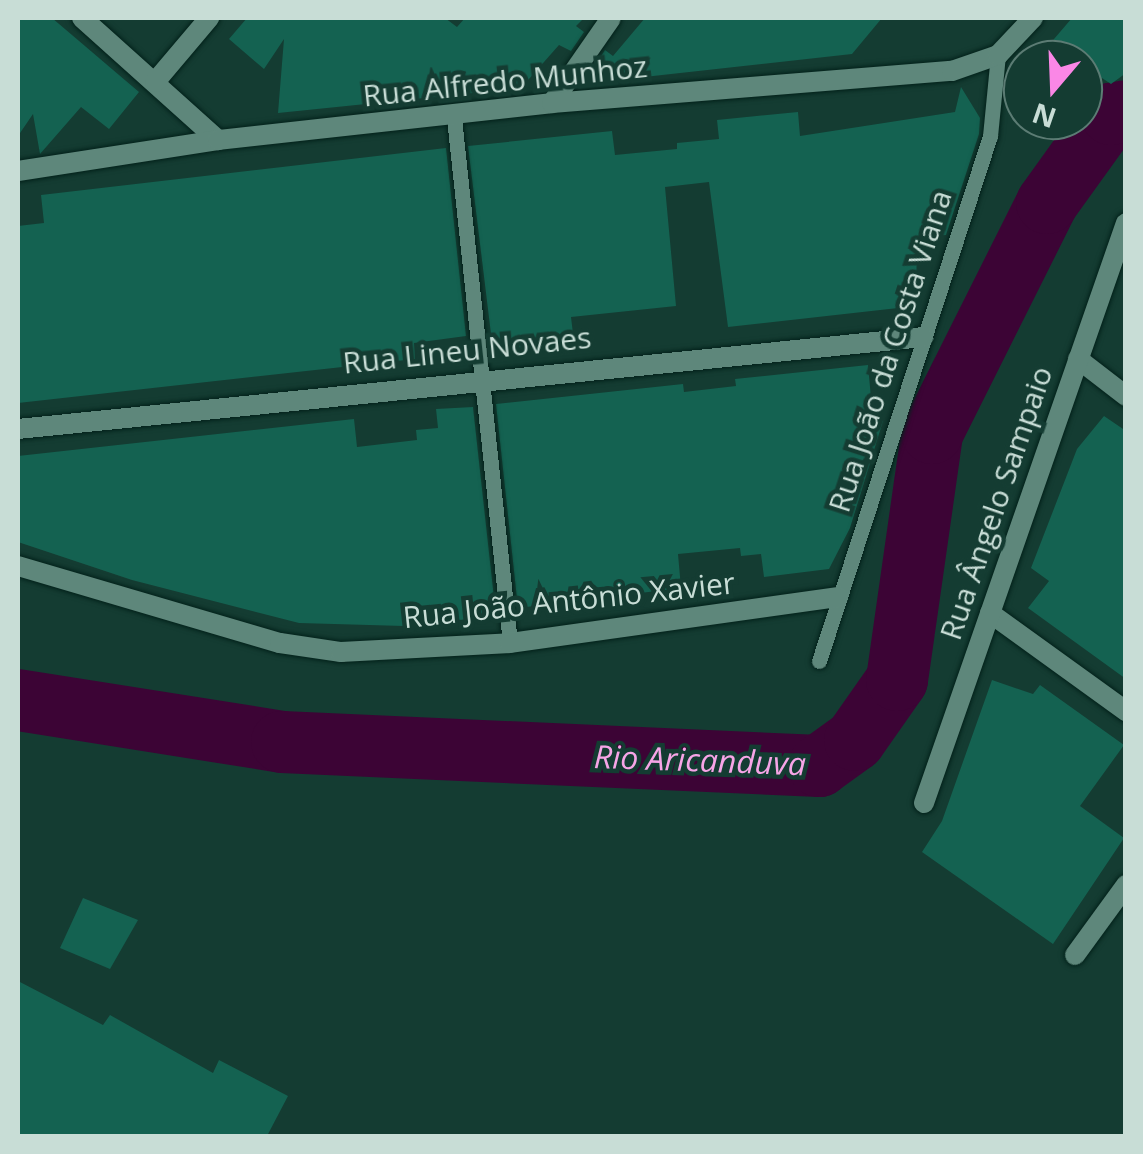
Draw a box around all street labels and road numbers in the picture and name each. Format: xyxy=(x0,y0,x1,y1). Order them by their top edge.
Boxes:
street label: Rua Alfredo Munhoz xyxy=(361,48,649,114)
street label: Rua João da Costa Viana xyxy=(821,185,959,517)
street label: Rua Lineu Novaes xyxy=(341,319,593,381)
street label: Rua Ângelo Sampaio xyxy=(932,362,1060,644)
street label: Rua João Antônio Xavier xyxy=(401,565,737,635)

